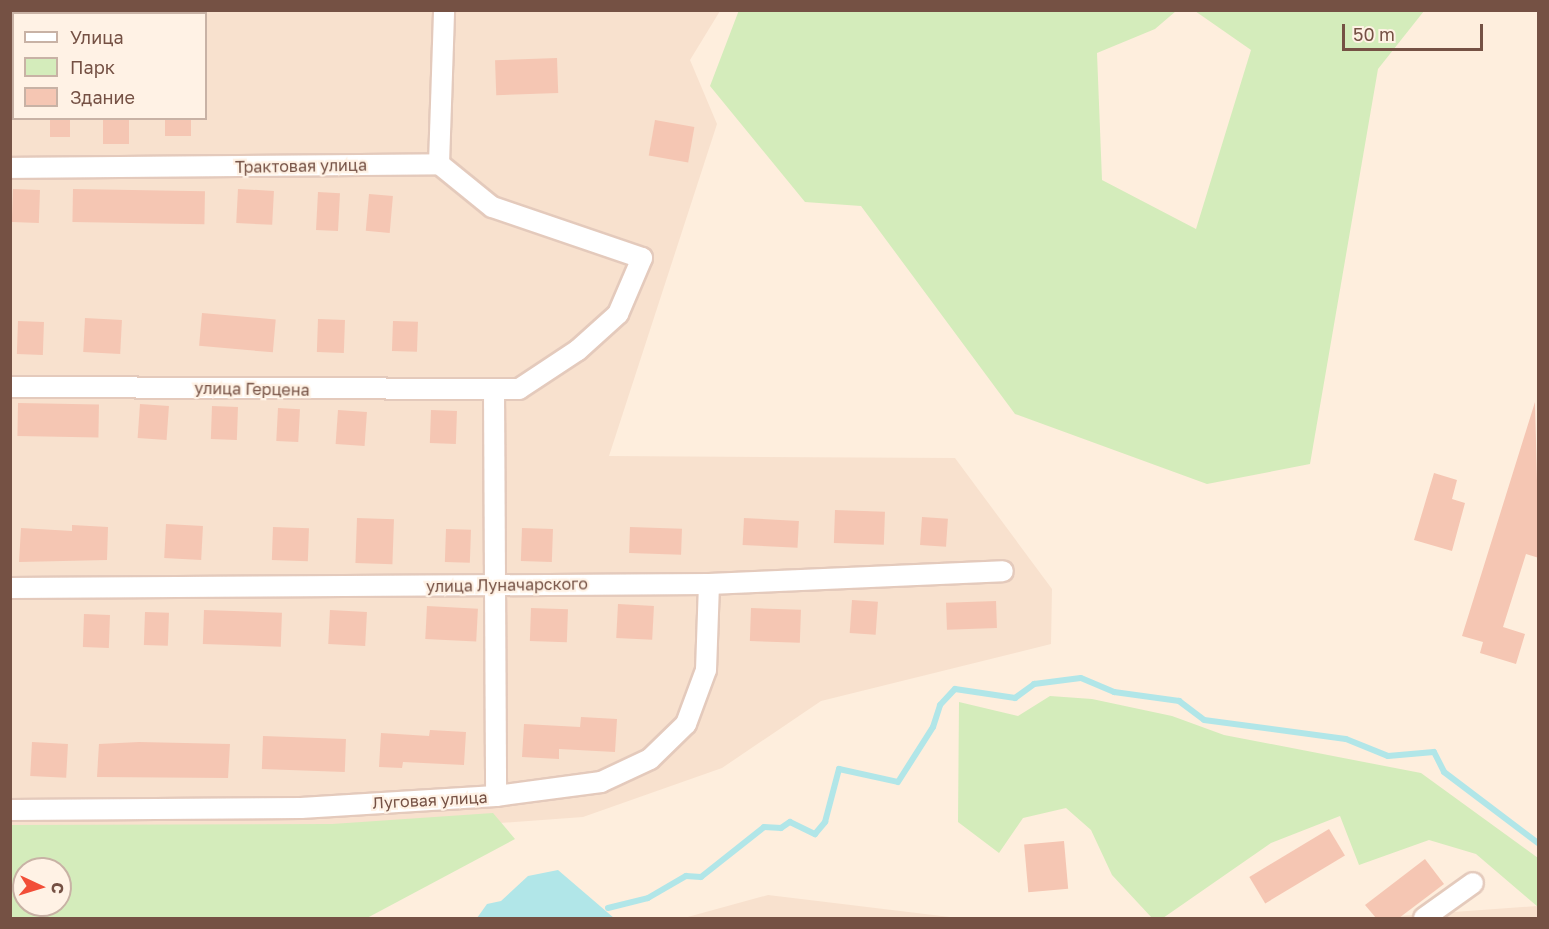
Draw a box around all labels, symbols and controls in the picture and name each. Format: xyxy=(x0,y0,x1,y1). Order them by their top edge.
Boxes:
legend xyxy=(12,12,207,120)
scale bar xyxy=(1345,12,1486,50)
text: 50 m xyxy=(1353,23,1395,45)
text: Улица xyxy=(70,26,124,48)
text: Парк xyxy=(70,56,115,78)
text: Здание xyxy=(70,86,135,108)
street label: Трактовая улица xyxy=(235,155,367,177)
street label: улица Герцена xyxy=(194,378,310,400)
street label: улица Луначарского xyxy=(426,574,588,596)
street label: Луговая улица xyxy=(372,787,488,813)
north arrow xyxy=(12,857,72,917)
text: С xyxy=(48,882,68,894)

